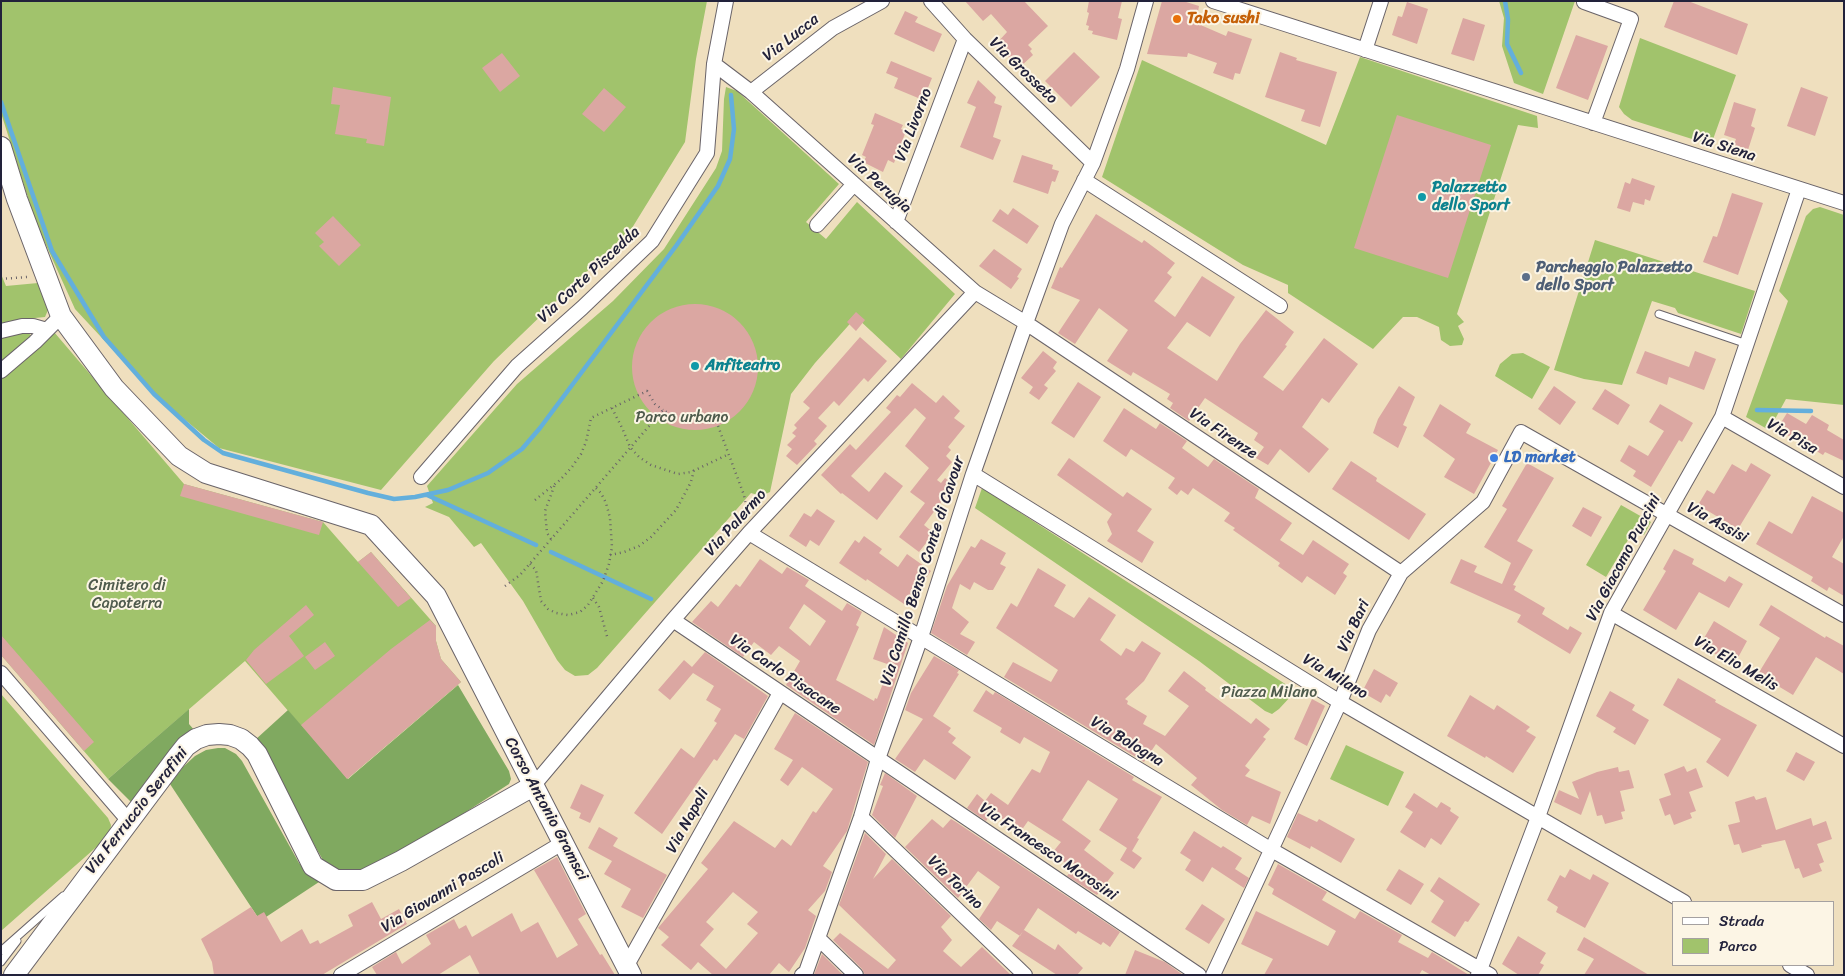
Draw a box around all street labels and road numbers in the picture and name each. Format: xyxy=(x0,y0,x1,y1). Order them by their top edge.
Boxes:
street label: Via Lucca xyxy=(759,10,823,66)
street label: Via Grosseto xyxy=(985,34,1061,108)
street label: Via Livorno xyxy=(891,86,937,164)
street label: Via Siena xyxy=(1690,128,1758,166)
street label: Via Perugia xyxy=(843,150,915,218)
street label: Via Corte Piscedda xyxy=(534,223,644,327)
street label: Via Firenze xyxy=(1185,404,1261,464)
street label: Via Pisa xyxy=(1763,415,1821,459)
street label: Via Camillo Benso Conte di Cavour xyxy=(877,454,969,688)
street label: Via Palermo xyxy=(701,486,771,560)
street label: Via Giacomo Puccini xyxy=(1582,491,1666,625)
street label: Via Assisi xyxy=(1683,498,1751,548)
street label: Via Bari xyxy=(1334,597,1374,655)
street label: Via Carlo Pisacane xyxy=(726,631,844,719)
street label: Via Elio Melis xyxy=(1691,632,1781,696)
street label: Via Milano xyxy=(1299,650,1371,704)
street label: Via Bologna xyxy=(1087,713,1167,771)
street label: Corso Antonio Gramsci xyxy=(500,734,592,884)
street label: Via Ferruccio Serafini xyxy=(82,744,192,878)
street label: Via Napoli xyxy=(662,785,714,857)
street label: Via Francesco Morosini xyxy=(975,799,1121,905)
street label: Via Giovanni Pascoli xyxy=(378,849,508,937)
street label: Via Torino xyxy=(923,852,987,914)

